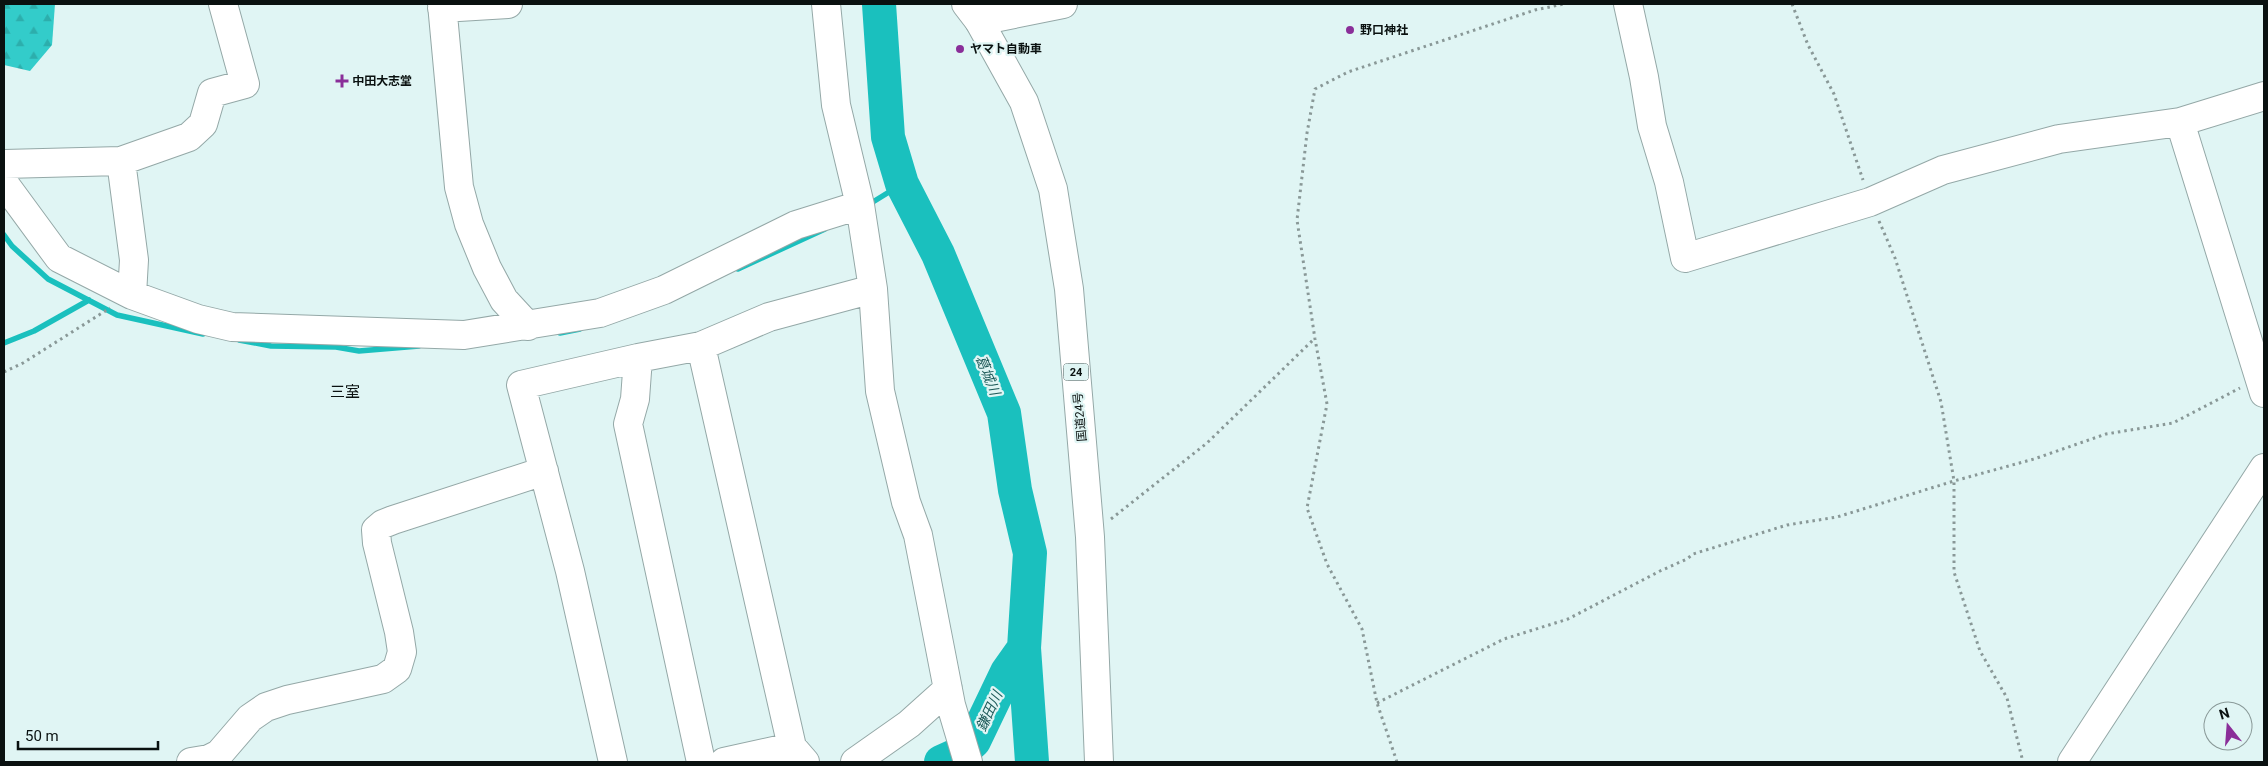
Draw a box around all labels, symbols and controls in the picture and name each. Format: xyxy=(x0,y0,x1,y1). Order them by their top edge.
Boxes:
place label: 野口神社 xyxy=(1360,23,1408,37)
marker: 野口神社 xyxy=(1344,24,1356,36)
place label: ヤマト自動車 xyxy=(970,42,1042,56)
marker: ヤマト自動車 xyxy=(954,43,966,55)
place label: 中田大志堂 xyxy=(352,74,412,88)
marker: 中田大志堂 xyxy=(336,75,348,87)
water label: 葛城川 xyxy=(973,353,1004,399)
road number: 24 xyxy=(1064,364,1088,381)
district label: 三室 xyxy=(330,383,360,401)
street label: 国道24号 xyxy=(1071,392,1089,442)
water label: 鎌田川 xyxy=(973,687,1006,733)
north arrow xyxy=(2203,701,2253,751)
text: N xyxy=(2217,704,2231,723)
scale bar xyxy=(18,718,158,750)
text: 50 m xyxy=(25,727,59,745)

